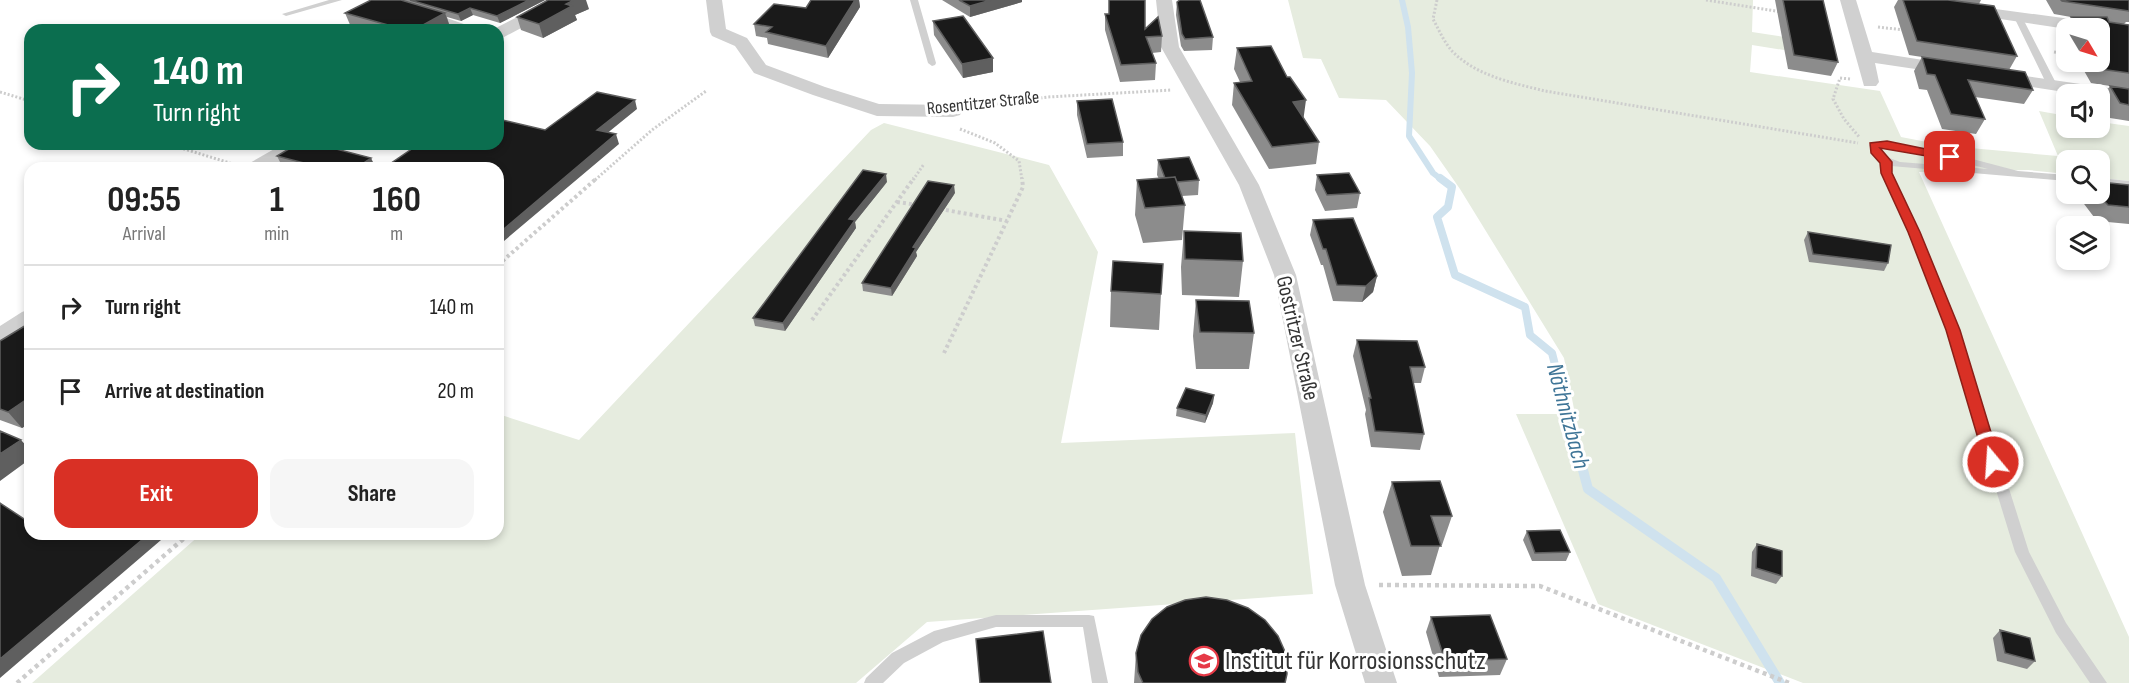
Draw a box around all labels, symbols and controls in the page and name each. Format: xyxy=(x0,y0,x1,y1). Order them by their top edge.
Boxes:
north arrow xyxy=(2056,18,2110,72)
map controls xyxy=(2056,18,2110,270)
text: 140 m xyxy=(153,46,244,97)
icon: right xyxy=(54,48,132,126)
button: sound xyxy=(2056,84,2110,138)
street label: Rosentitzer Straße xyxy=(926,87,1040,119)
text: Turn right xyxy=(153,97,240,129)
pin xyxy=(1924,131,1975,182)
icon: arrive xyxy=(1933,140,1966,173)
button: search xyxy=(2056,150,2110,204)
text: 09:55 xyxy=(107,179,181,222)
text: 1 xyxy=(270,179,284,222)
text: 160 xyxy=(373,179,421,222)
button: layers xyxy=(2056,216,2110,270)
text: Arrival xyxy=(123,222,166,246)
text: min xyxy=(264,222,289,246)
text: m xyxy=(390,222,403,246)
street label: Gostritzer Straße xyxy=(1270,273,1324,403)
icon: right xyxy=(54,291,87,324)
text: Turn right xyxy=(105,294,181,321)
text: 140 m xyxy=(430,294,474,321)
water label: Nöthnitzbach xyxy=(1540,360,1596,472)
icon: arrive xyxy=(54,375,87,408)
text: Arrive at destination xyxy=(105,378,264,405)
text: 20 m xyxy=(438,378,474,405)
position arrow xyxy=(1961,430,2025,494)
button: Exit xyxy=(54,459,258,528)
button: Share xyxy=(270,459,474,528)
school or university icon: Institut für Korrosionsschutz xyxy=(1188,645,1220,677)
place label: Institut für Korrosionsschutz xyxy=(1225,645,1486,677)

